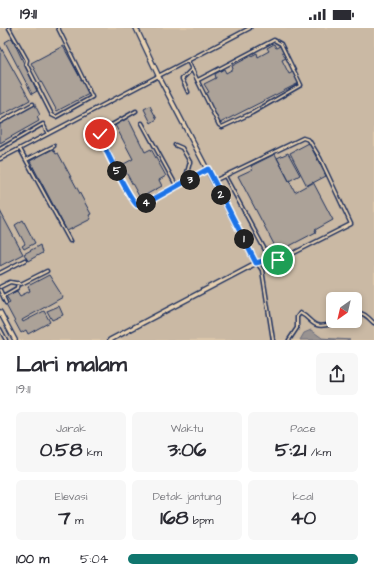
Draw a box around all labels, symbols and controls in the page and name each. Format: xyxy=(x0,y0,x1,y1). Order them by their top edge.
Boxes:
text: 19:11 xyxy=(20,4,37,25)
pin xyxy=(83,117,117,151)
icon: check xyxy=(89,123,111,145)
pin: 5 xyxy=(107,161,127,181)
text: 5 xyxy=(113,163,121,178)
pin: 3 xyxy=(180,170,200,190)
text: 3 xyxy=(187,172,193,187)
pin: 2 xyxy=(211,185,231,205)
text: 2 xyxy=(218,187,224,202)
pin: 4 xyxy=(136,193,156,213)
text: 4 xyxy=(142,195,150,210)
pin: 1 xyxy=(234,229,254,249)
text: 1 xyxy=(243,231,245,246)
pin xyxy=(261,243,295,277)
icon: arrive xyxy=(267,249,289,271)
north arrow xyxy=(326,292,362,328)
map controls xyxy=(326,292,362,328)
text: Lari malam xyxy=(16,349,127,380)
button: share xyxy=(316,353,358,395)
text: 19:11 xyxy=(16,380,31,398)
text: Jarak xyxy=(56,421,86,436)
text: Waktu xyxy=(171,421,203,436)
text: Pace xyxy=(290,421,316,436)
text: 0.58 xyxy=(40,436,82,464)
text: 3:06 xyxy=(168,436,206,464)
text: 5:21 xyxy=(275,436,306,464)
text: km xyxy=(82,445,102,460)
text: /km xyxy=(306,445,331,460)
text: Elevasi xyxy=(55,489,87,504)
text: Detak jantung xyxy=(153,489,221,504)
text: kcal xyxy=(292,489,314,504)
text: 7 xyxy=(58,504,71,532)
text: 168 xyxy=(160,504,188,532)
text: 40 xyxy=(290,504,316,532)
text: m xyxy=(71,513,84,528)
text: bpm xyxy=(188,513,214,528)
text: 100 m xyxy=(16,550,49,568)
text: 5:04 xyxy=(80,550,108,568)

